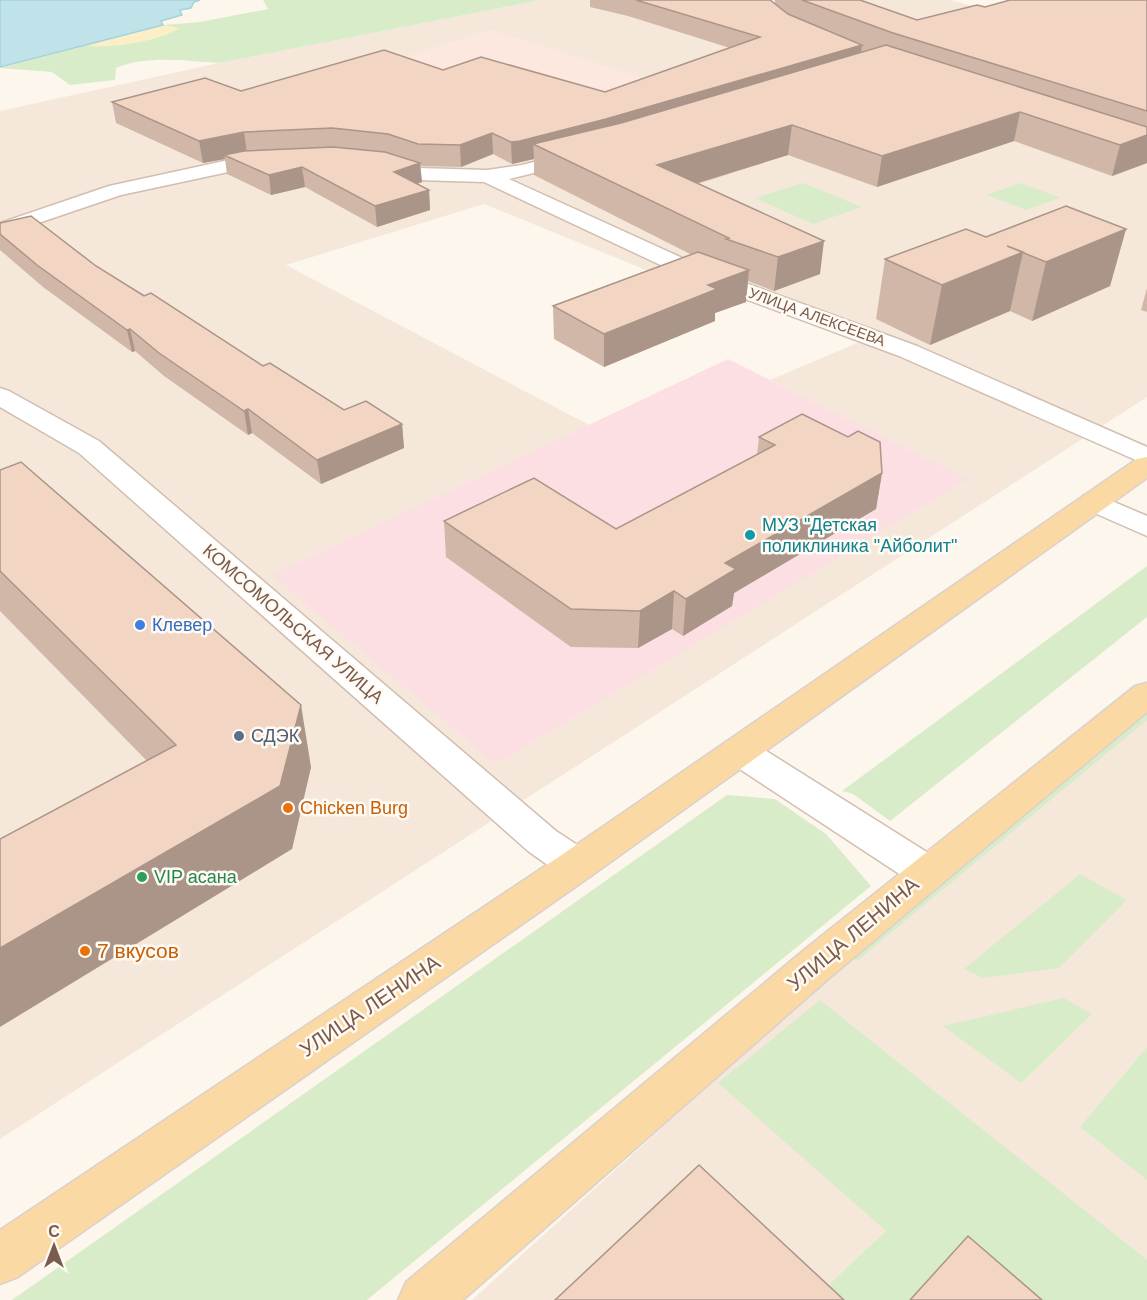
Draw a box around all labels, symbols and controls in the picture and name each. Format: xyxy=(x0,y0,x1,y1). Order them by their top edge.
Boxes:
street label: УЛИЦА АЛЕКСЕЕВА xyxy=(747,284,888,349)
place label: МУЗ "Детская поликлиника "Айболит" xyxy=(762,515,957,556)
marker: МУЗ "Детская поликлиника "Айболит" xyxy=(743,528,757,542)
street label: КОМСОМОЛЬСКАЯ УЛИЦА xyxy=(199,540,387,708)
place label: Клевер xyxy=(152,615,212,635)
marker: Клевер xyxy=(133,618,147,632)
place label: СДЭК xyxy=(251,726,300,746)
marker: СДЭК xyxy=(232,729,246,743)
place label: Chicken Burg xyxy=(300,798,408,818)
marker: Chicken Burg xyxy=(281,801,295,815)
place label: VIP асана xyxy=(154,867,238,887)
marker: VIP асана xyxy=(135,870,149,884)
street label: УЛИЦА ЛЕНИНА xyxy=(782,872,923,995)
place label: 7 вкусов xyxy=(97,939,179,962)
marker: 7 вкусов xyxy=(78,944,92,958)
street label: УЛИЦА ЛЕНИНА xyxy=(295,950,444,1061)
north arrow xyxy=(24,1216,84,1276)
text: С xyxy=(48,1223,60,1240)

